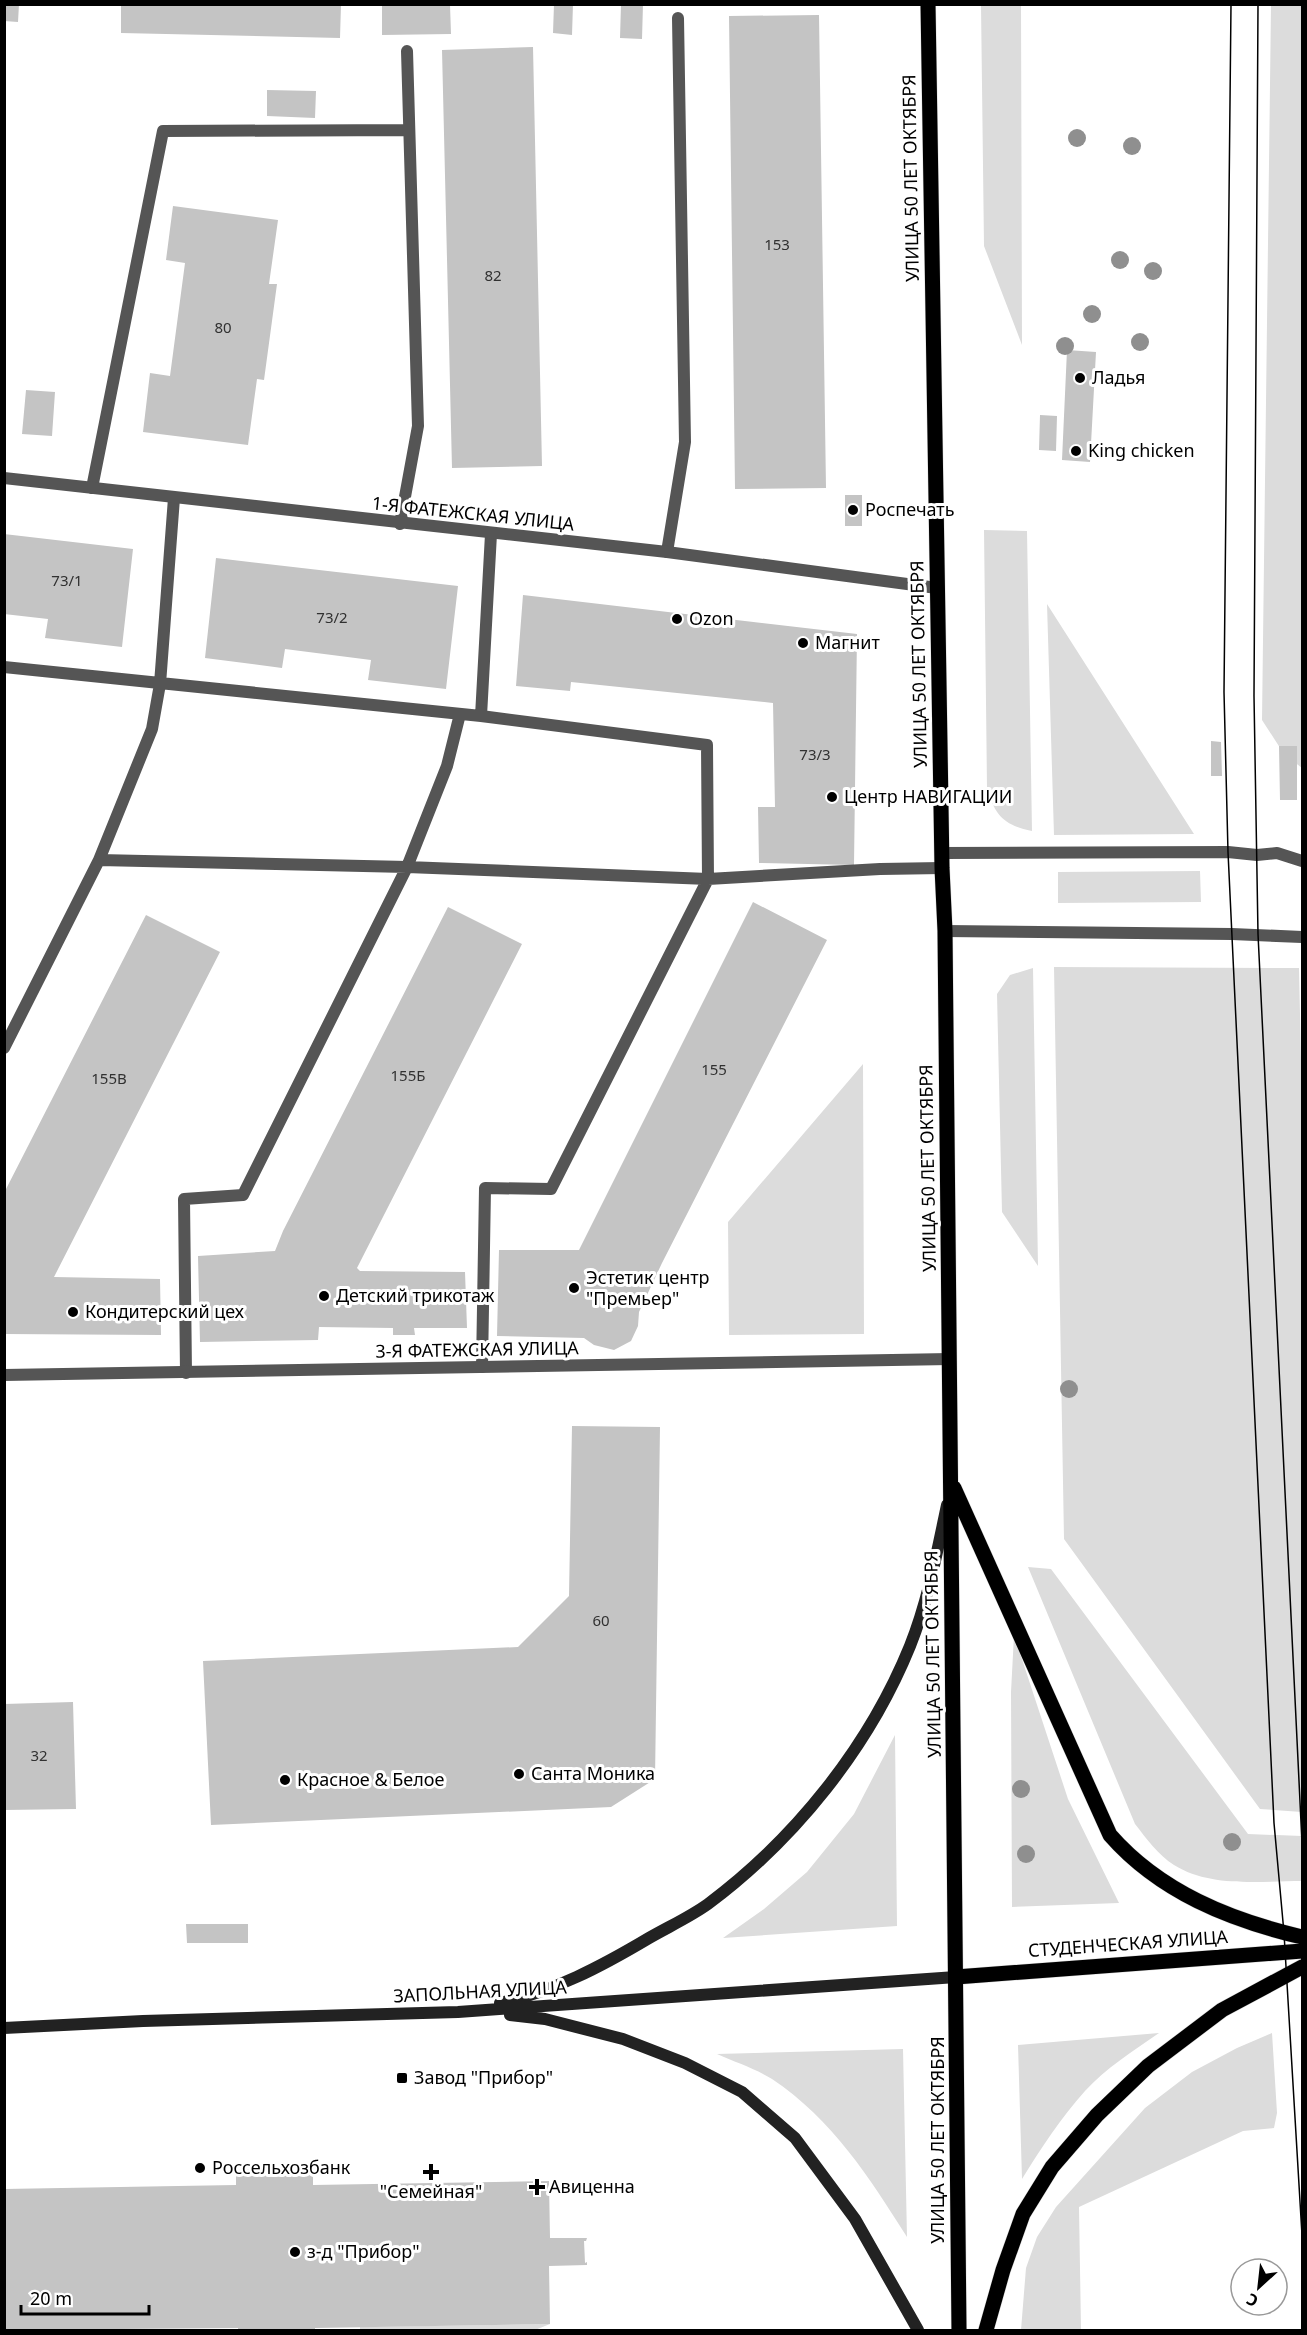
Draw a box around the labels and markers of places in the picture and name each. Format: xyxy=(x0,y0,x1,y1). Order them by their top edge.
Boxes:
place label: Ладья xyxy=(1092,365,1145,389)
marker: Ладья xyxy=(1073,371,1087,385)
place label: King chicken xyxy=(1088,438,1195,462)
marker: King chicken xyxy=(1069,444,1083,458)
place label: Роспечать xyxy=(865,497,955,521)
marker: Роспечать xyxy=(846,503,860,517)
place label: Ozon xyxy=(689,606,734,630)
marker: Ozon xyxy=(670,612,684,626)
place label: Магнит xyxy=(815,630,880,654)
marker: Магнит xyxy=(796,636,810,650)
place label: Центр НАВИГАЦИИ xyxy=(844,784,1012,808)
marker: Центр НАВИГАЦИИ xyxy=(825,790,839,804)
place label: Эстетик центр "Премьер" xyxy=(586,1265,710,1310)
marker: Эстетик центр "Премьер" xyxy=(567,1281,581,1295)
place label: Детский трикотаж xyxy=(336,1283,495,1307)
marker: Детский трикотаж xyxy=(317,1289,331,1303)
place label: Кондитерский цех xyxy=(85,1299,245,1323)
marker: Кондитерский цех xyxy=(66,1305,80,1319)
place label: Санта Моника xyxy=(531,1761,655,1785)
place label: Красное & Белое xyxy=(297,1767,445,1791)
marker: Санта Моника xyxy=(512,1767,526,1781)
marker: Красное & Белое xyxy=(278,1773,292,1787)
place label: Завод "Прибор" xyxy=(414,2065,553,2089)
marker: Завод "Прибор" xyxy=(395,2071,409,2085)
place label: Россельхозбанк xyxy=(212,2155,351,2179)
marker: Россельхозбанк xyxy=(193,2161,207,2175)
marker: "Семейная" xyxy=(424,2165,438,2179)
place label: Авиценна xyxy=(549,2174,635,2198)
place label: "Семейная" xyxy=(380,2179,482,2203)
marker: Авиценна xyxy=(530,2180,544,2194)
place label: з-д "Прибор" xyxy=(307,2239,420,2263)
marker: з-д "Прибор" xyxy=(288,2245,302,2259)

